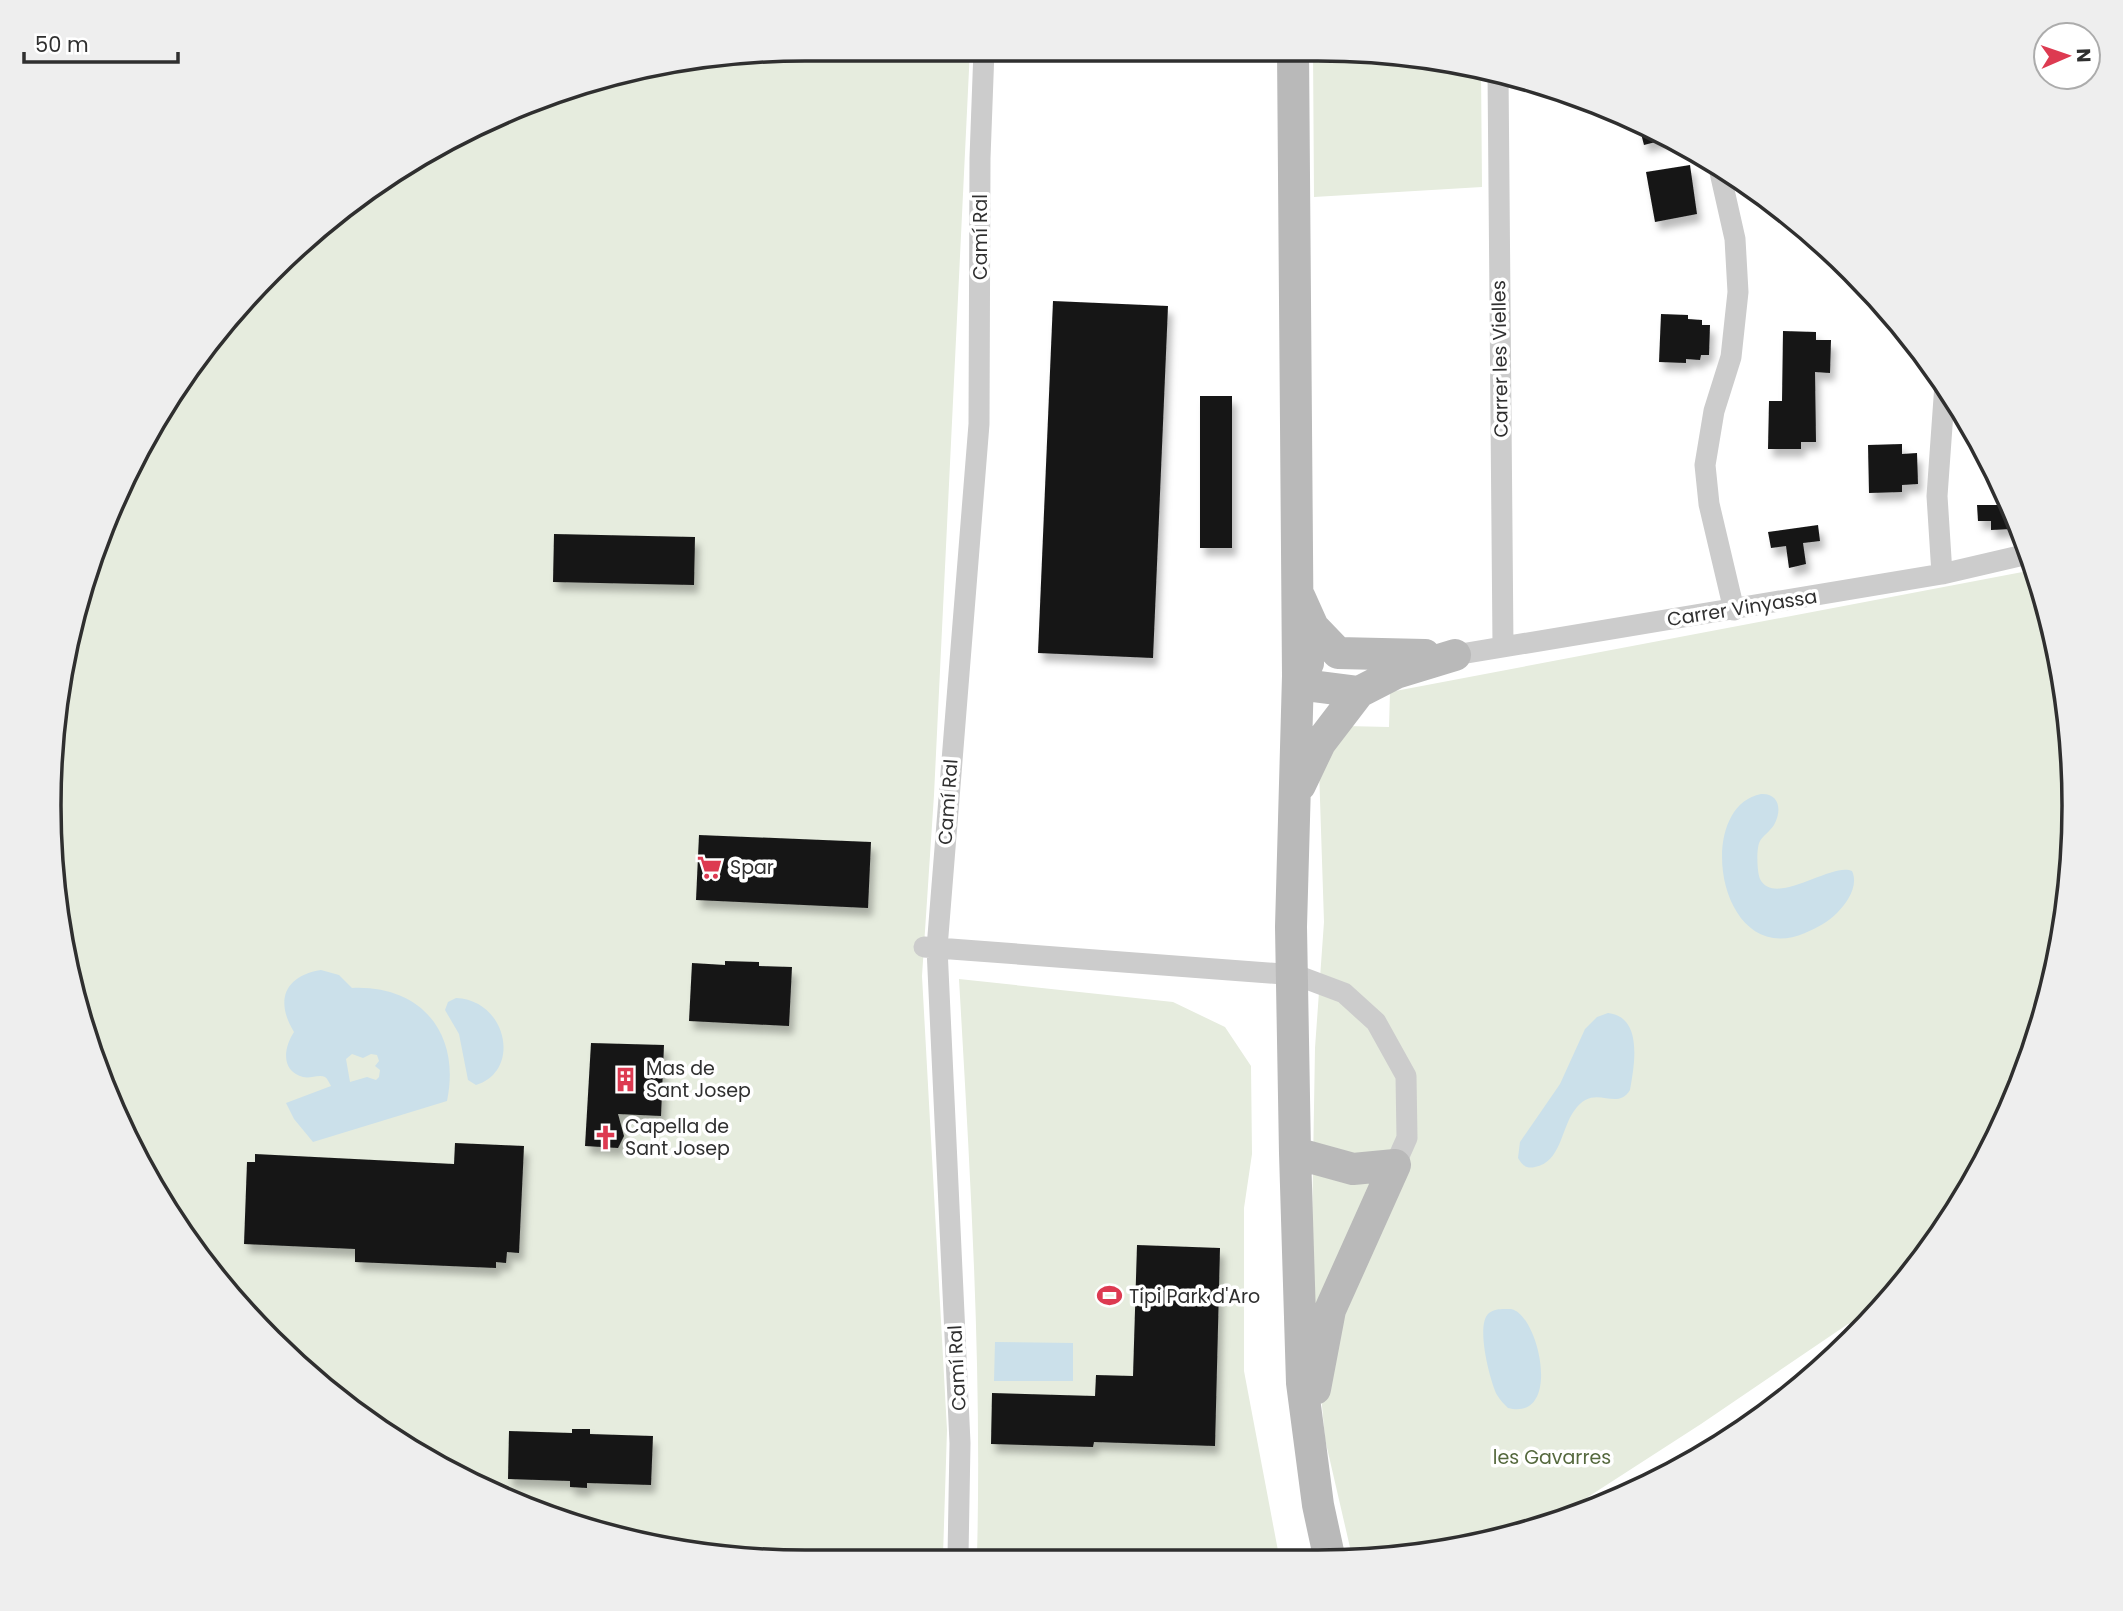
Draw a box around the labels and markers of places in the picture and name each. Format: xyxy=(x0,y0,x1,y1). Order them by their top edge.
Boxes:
supermarket icon: Spar xyxy=(696,853,724,881)
place label: Spar xyxy=(730,854,774,881)
place label: Mas de Sant Josep xyxy=(646,1055,751,1104)
building icon: Mas de Sant Josep xyxy=(612,1065,640,1093)
place label: Capella de Sant Josep xyxy=(625,1113,730,1162)
church icon: Capella de Sant Josep xyxy=(591,1123,619,1151)
sports icon: Tipi Park d'Aro xyxy=(1095,1282,1123,1310)
place label: Tipi Park d'Aro xyxy=(1129,1283,1260,1310)

